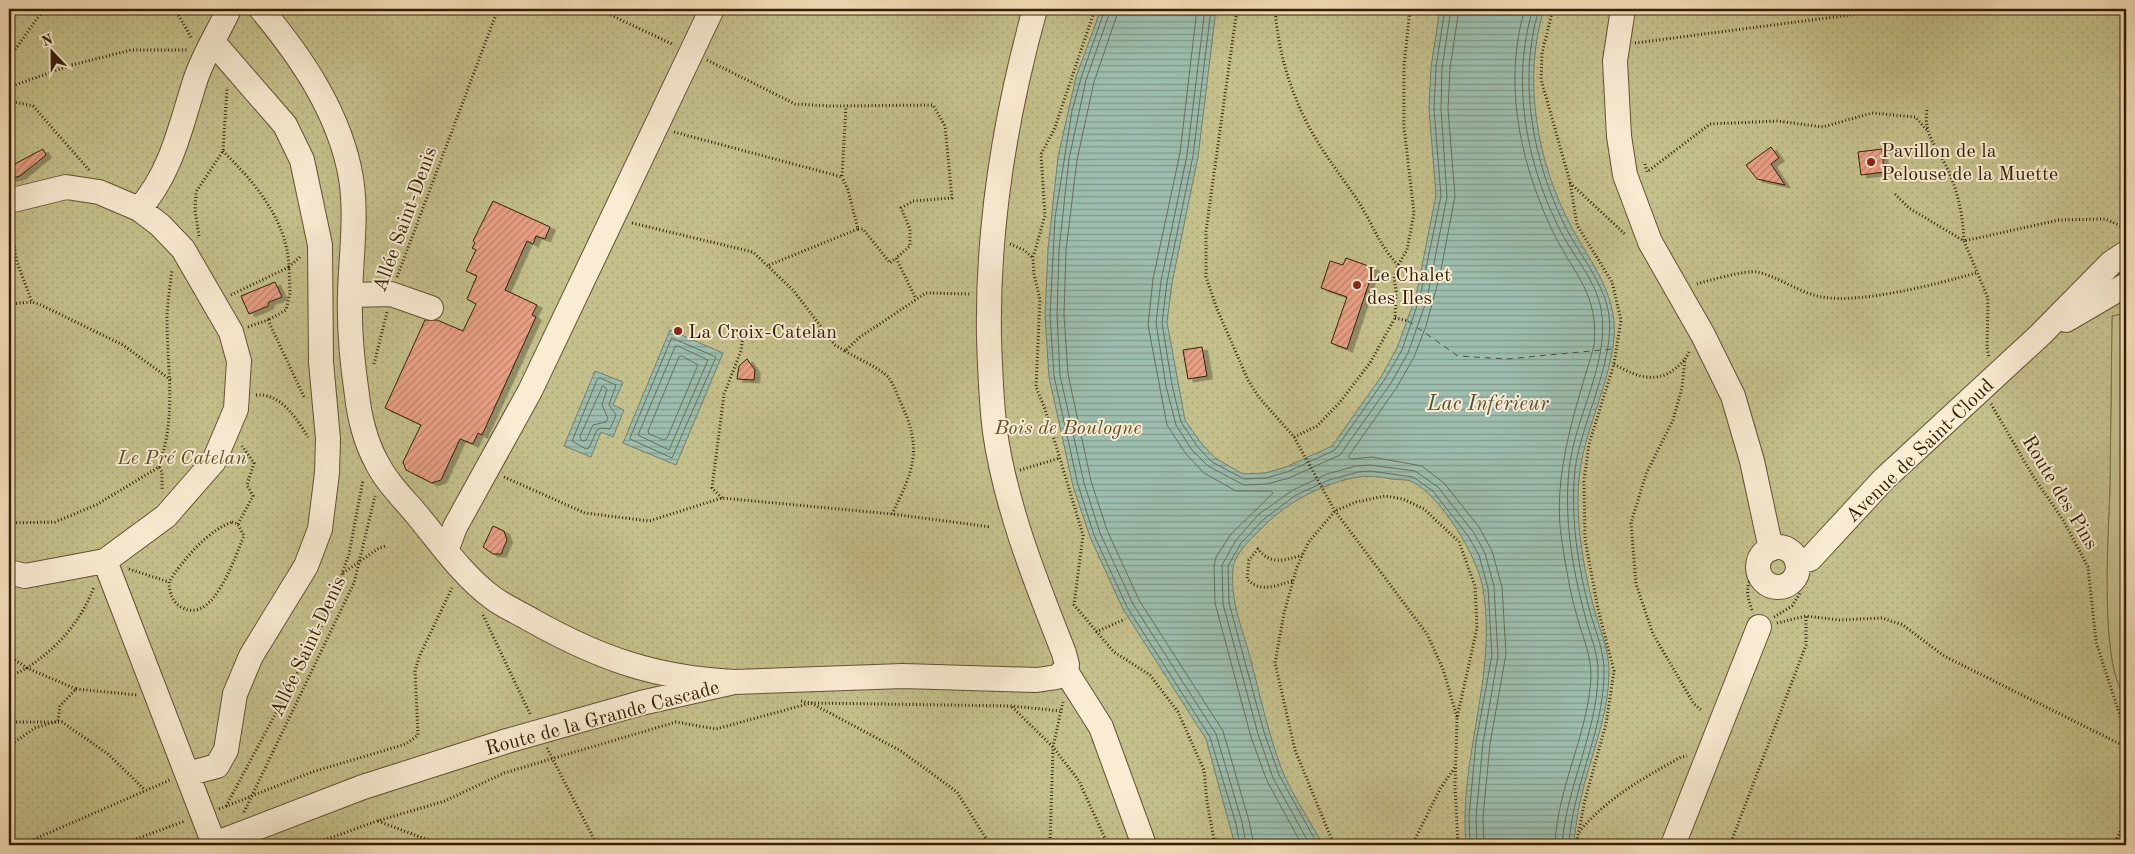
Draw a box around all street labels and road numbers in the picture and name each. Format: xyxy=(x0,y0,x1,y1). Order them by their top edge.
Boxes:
street label: Allée Saint-Denis xyxy=(370,145,441,295)
street label: Avenue de Saint-Cloud xyxy=(1843,376,1998,527)
street label: Route des Pins xyxy=(2017,433,2101,554)
street label: Allée Saint-Denis xyxy=(267,573,350,720)
street label: Route de la Grande Cascade xyxy=(483,678,722,760)

